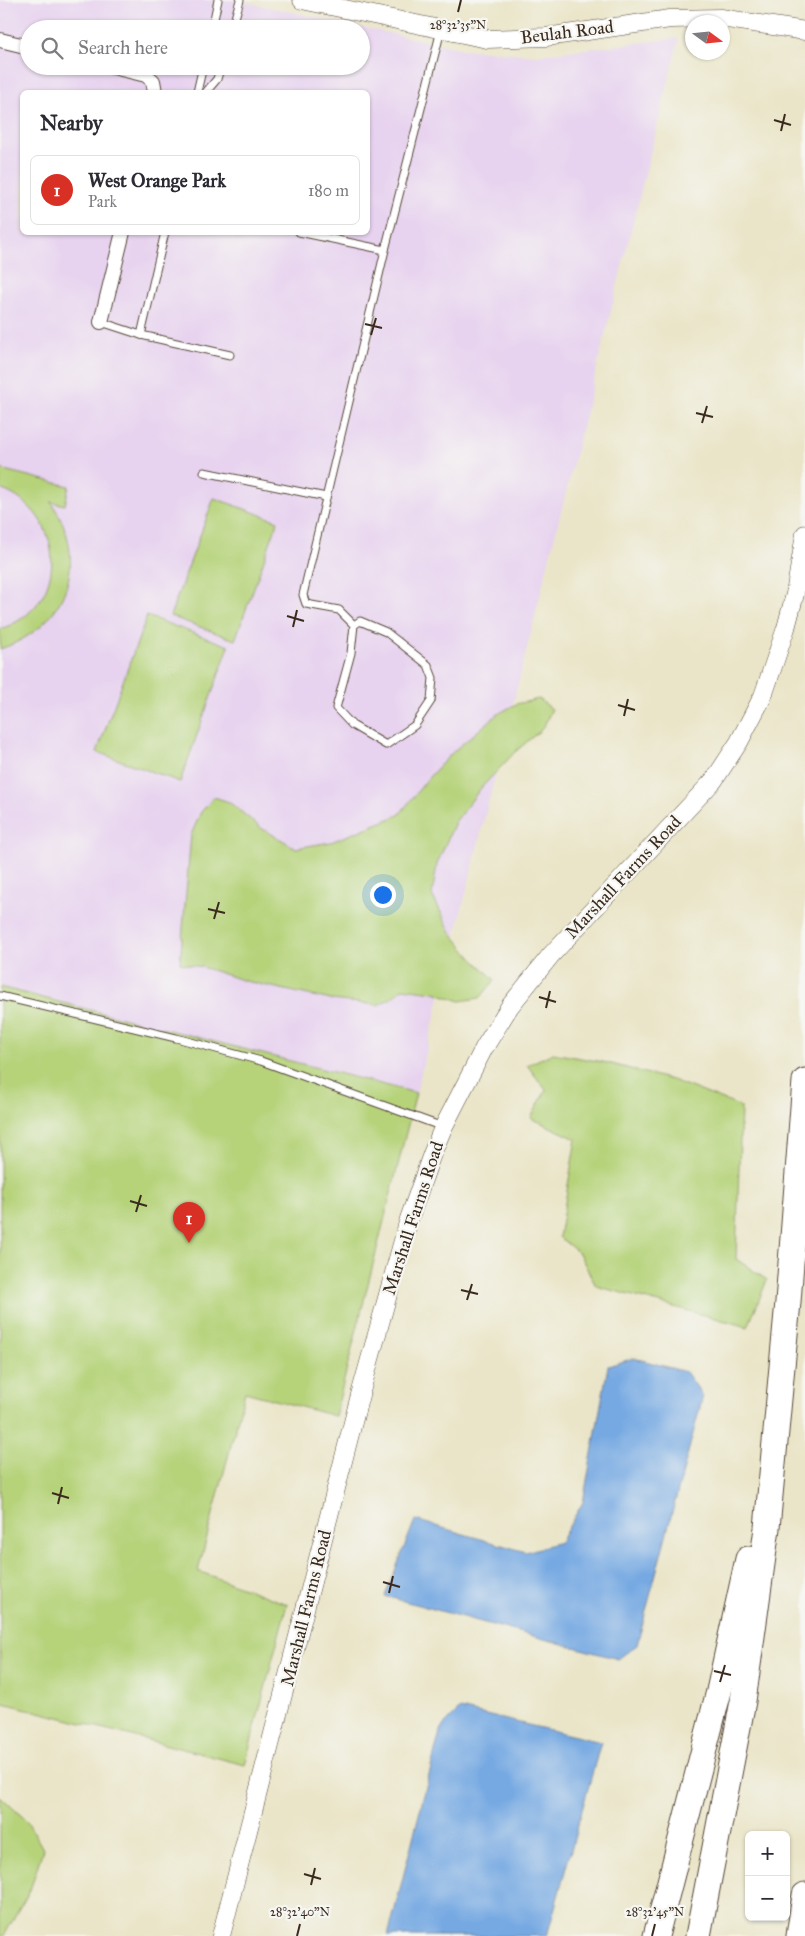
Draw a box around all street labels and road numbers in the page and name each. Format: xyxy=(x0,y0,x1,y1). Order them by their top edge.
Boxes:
street label: Beulah Road xyxy=(519,15,615,49)
street label: Marshall Farms Road xyxy=(560,811,686,943)
street label: Marshall Farms Road xyxy=(378,1138,448,1298)
street label: Marshall Farms Road xyxy=(276,1528,336,1688)

